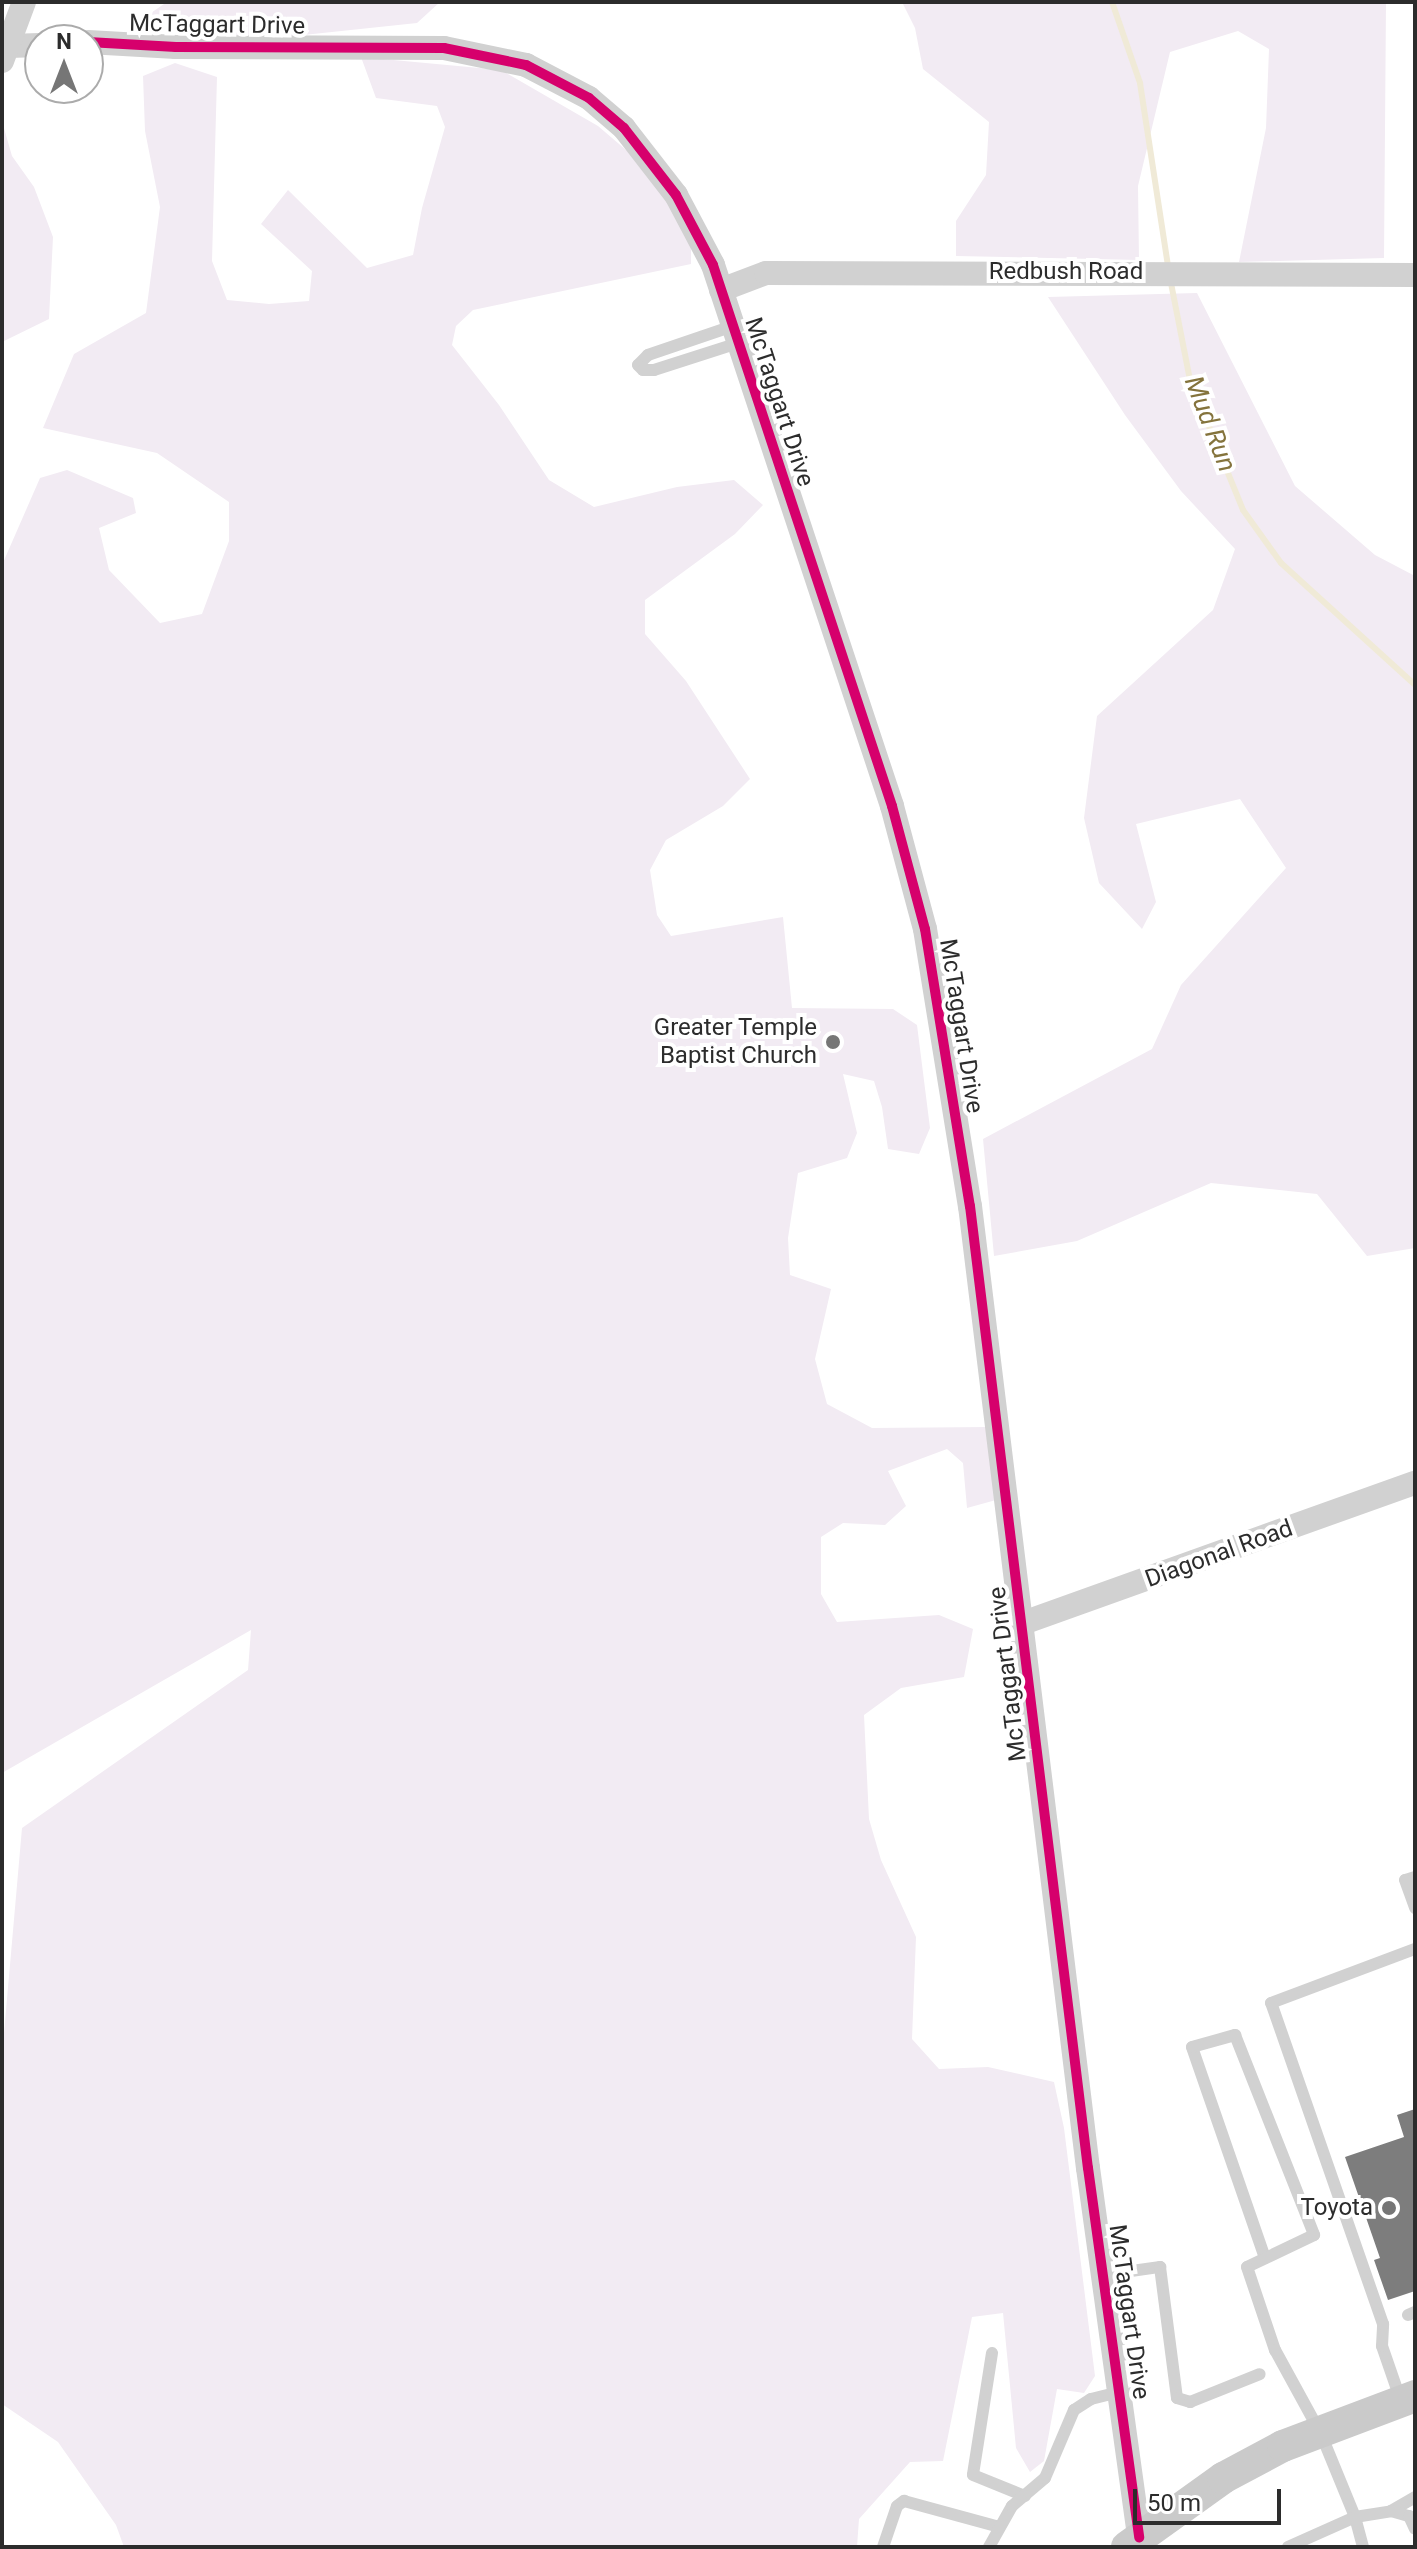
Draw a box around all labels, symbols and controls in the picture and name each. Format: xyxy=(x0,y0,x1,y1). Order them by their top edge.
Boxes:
street label: McTaggart Drive xyxy=(129,9,305,41)
north arrow xyxy=(24,24,104,104)
text: N xyxy=(56,29,72,54)
street label: Redbush Road xyxy=(989,258,1143,286)
street label: McTaggart Drive xyxy=(738,314,820,490)
water label: Mud Run xyxy=(1178,372,1242,476)
street label: McTaggart Drive xyxy=(933,937,989,1115)
place label: Greater Temple Baptist Church xyxy=(653,1014,817,1070)
marker: Greater Temple Baptist Church xyxy=(824,1033,842,1051)
street label: Diagonal Road xyxy=(1141,1514,1297,1594)
street label: McTaggart Drive xyxy=(983,1585,1033,1763)
place label: Toyota xyxy=(1301,2194,1373,2222)
marker: Toyota xyxy=(1380,2199,1398,2217)
street label: McTaggart Drive xyxy=(1102,2223,1156,2401)
scale bar xyxy=(1137,2473,1285,2523)
text: 50 m xyxy=(1147,2489,1201,2517)

